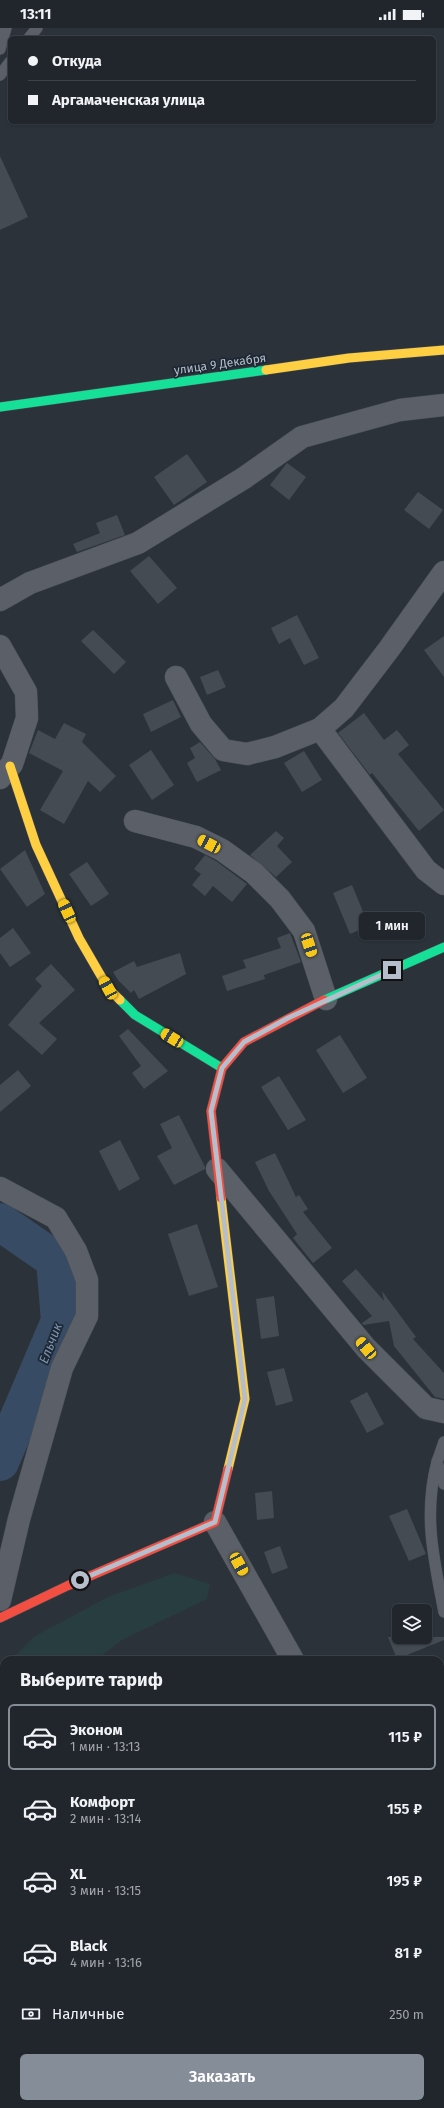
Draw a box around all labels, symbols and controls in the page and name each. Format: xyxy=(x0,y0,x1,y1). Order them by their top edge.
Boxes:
text: 13:11 xyxy=(20,5,52,23)
text: Откуда xyxy=(52,52,102,70)
text: Аргамаченская улица xyxy=(52,91,205,109)
street label: улица 9 Декабря xyxy=(173,351,267,377)
car xyxy=(196,833,222,855)
car xyxy=(56,898,78,924)
callout: 1 мин xyxy=(359,912,425,940)
text: 1 мин xyxy=(375,918,409,933)
car xyxy=(300,932,318,958)
route end xyxy=(383,961,401,979)
car xyxy=(97,975,119,1001)
car xyxy=(159,1027,185,1049)
water label: Ельчик xyxy=(36,1321,65,1366)
car xyxy=(354,1335,378,1361)
car xyxy=(228,1551,250,1577)
route start xyxy=(71,1571,89,1589)
map controls xyxy=(392,1604,432,1644)
button: layers xyxy=(392,1604,432,1644)
text: Выберите тариф xyxy=(20,1669,163,1691)
icon: car xyxy=(22,1719,58,1755)
text: Эконом xyxy=(70,1721,123,1739)
text: 115 ₽ xyxy=(388,1728,422,1746)
text: 1 мин · 13:13 xyxy=(70,1739,140,1754)
icon: car xyxy=(22,1791,58,1827)
text: Комфорт xyxy=(70,1793,135,1811)
text: 155 ₽ xyxy=(387,1800,422,1818)
text: 2 мин · 13:14 xyxy=(70,1811,141,1826)
icon: car xyxy=(22,1863,58,1899)
text: XL xyxy=(70,1865,86,1883)
text: 195 ₽ xyxy=(387,1872,422,1890)
text: 3 мин · 13:15 xyxy=(70,1883,141,1898)
icon: car xyxy=(22,1935,58,1971)
text: Black xyxy=(70,1937,107,1955)
text: 81 ₽ xyxy=(395,1944,422,1962)
text: 4 мин · 13:16 xyxy=(70,1955,142,1970)
icon: cash xyxy=(20,2003,42,2025)
text: Наличные xyxy=(52,2005,124,2023)
text: 250 m xyxy=(389,2007,424,2022)
button: Заказать xyxy=(20,2054,424,2100)

